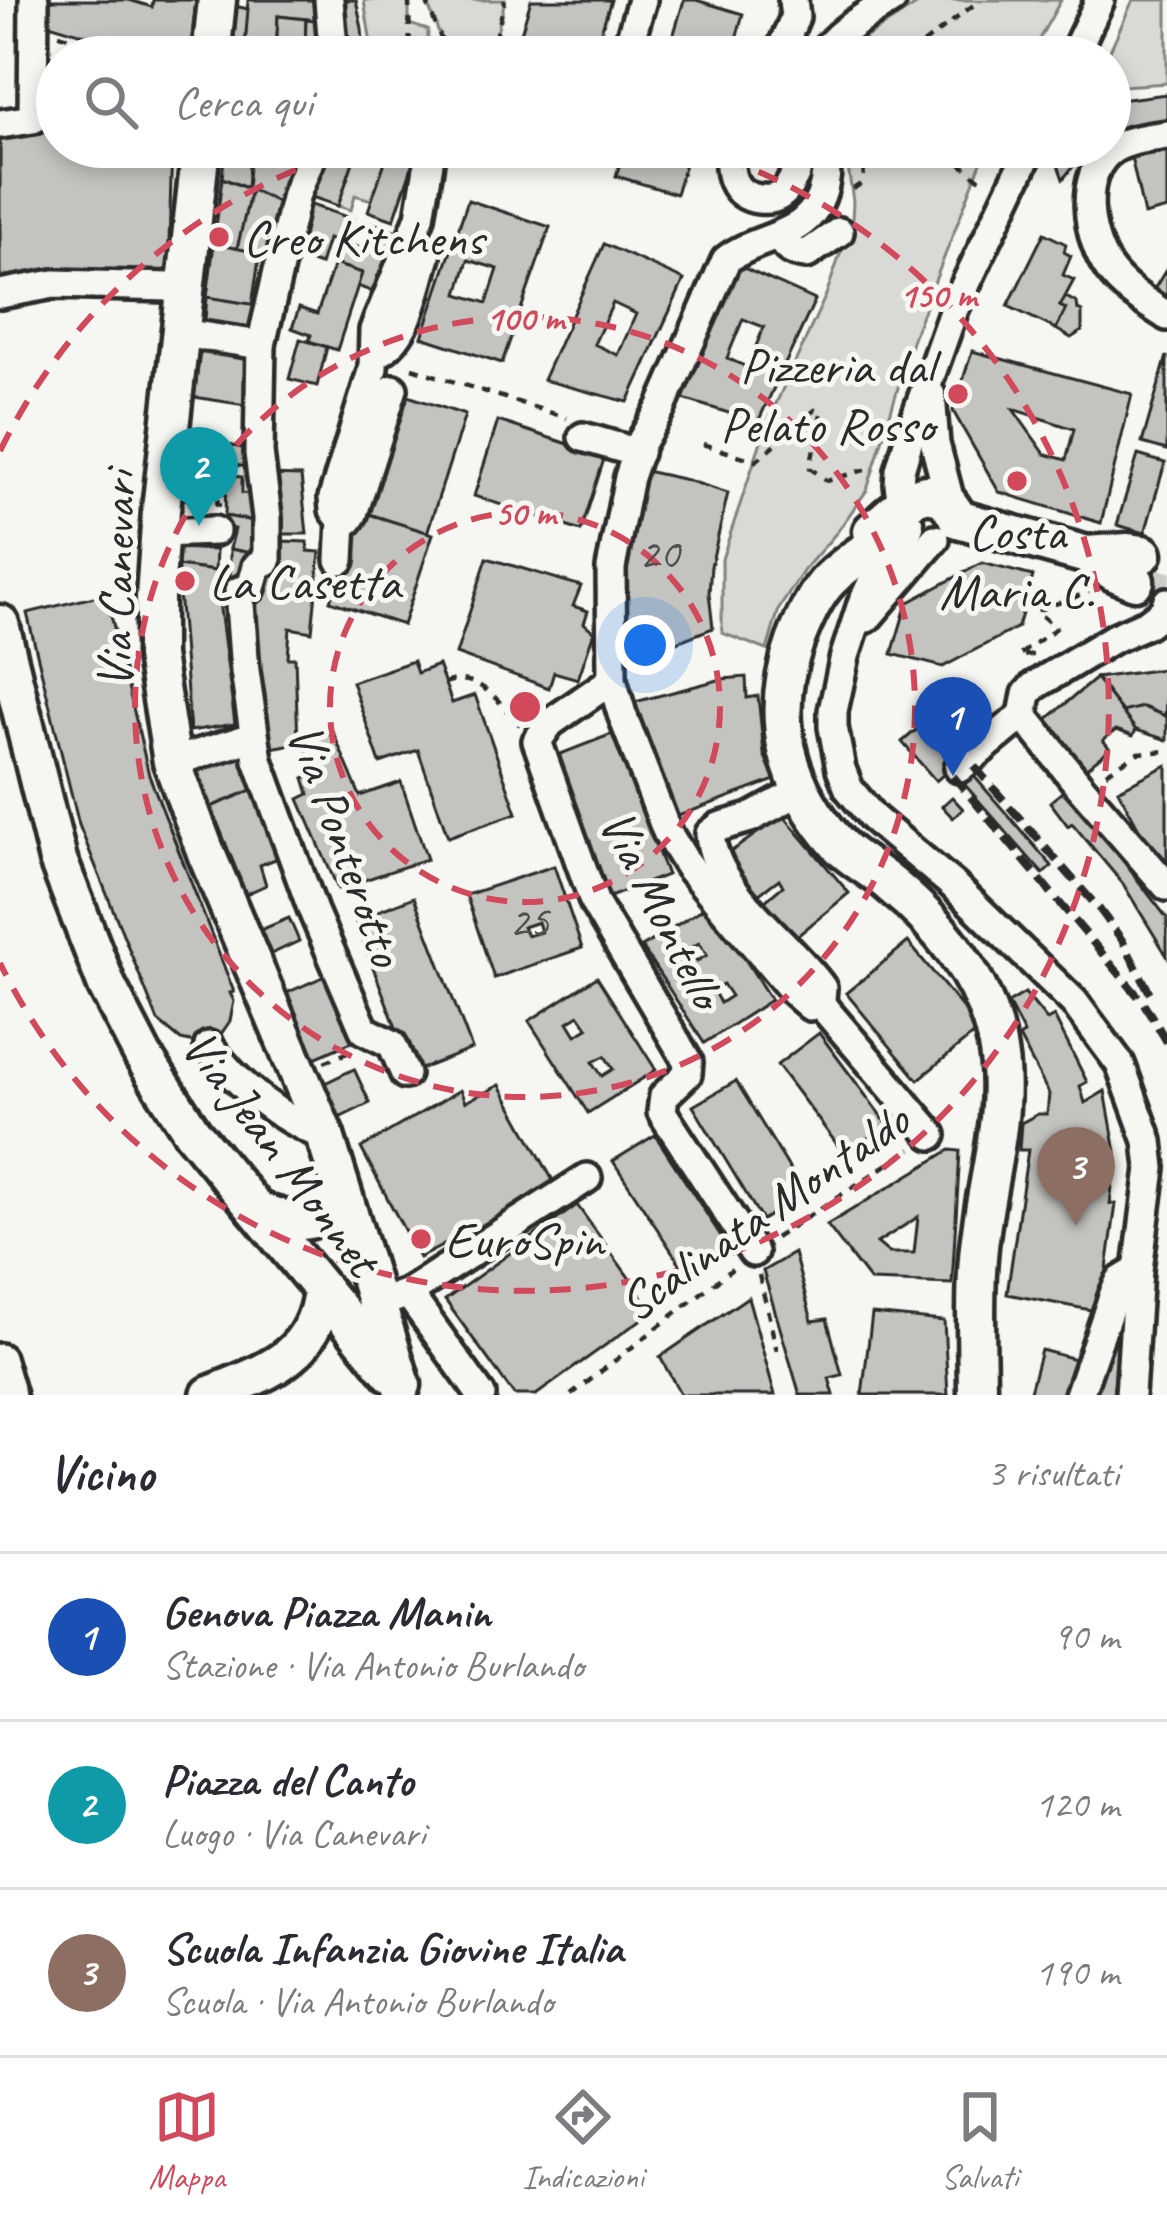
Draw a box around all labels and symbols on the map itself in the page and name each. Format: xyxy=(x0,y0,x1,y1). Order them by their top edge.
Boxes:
place label: Creo Kitchens xyxy=(243,206,488,270)
marker: Creo Kitchens xyxy=(206,224,232,250)
text: 150 m xyxy=(899,272,980,318)
text: 100 m xyxy=(486,295,567,341)
place label: Pizzeria dal Pelato Rosso xyxy=(720,334,942,457)
marker: Pizzeria dal Pelato Rosso xyxy=(945,381,971,407)
pin: 2 xyxy=(160,427,238,526)
street label: Via Canevari xyxy=(82,464,150,689)
marker: Costa Maria C. xyxy=(1004,468,1030,494)
text: 50 m xyxy=(494,490,559,536)
place label: Costa Maria C. xyxy=(940,500,1095,623)
house number: 20 xyxy=(639,525,682,582)
place label: La Casetta xyxy=(209,550,404,614)
marker: La Casetta xyxy=(172,568,198,594)
your location xyxy=(615,615,675,675)
pin: 1 xyxy=(914,677,992,776)
centre of rings xyxy=(504,686,546,728)
street label: Via Ponterotto xyxy=(273,715,420,977)
street label: Via Montello xyxy=(585,799,741,1023)
house number: 25 xyxy=(509,893,552,950)
street label: Via Jean Monnet xyxy=(168,1017,397,1292)
street label: Scalinata Montaldo xyxy=(606,1086,924,1335)
pin: 3 xyxy=(1037,1127,1115,1226)
place label: EuroSpin xyxy=(445,1208,607,1272)
marker: EuroSpin xyxy=(408,1226,434,1252)

